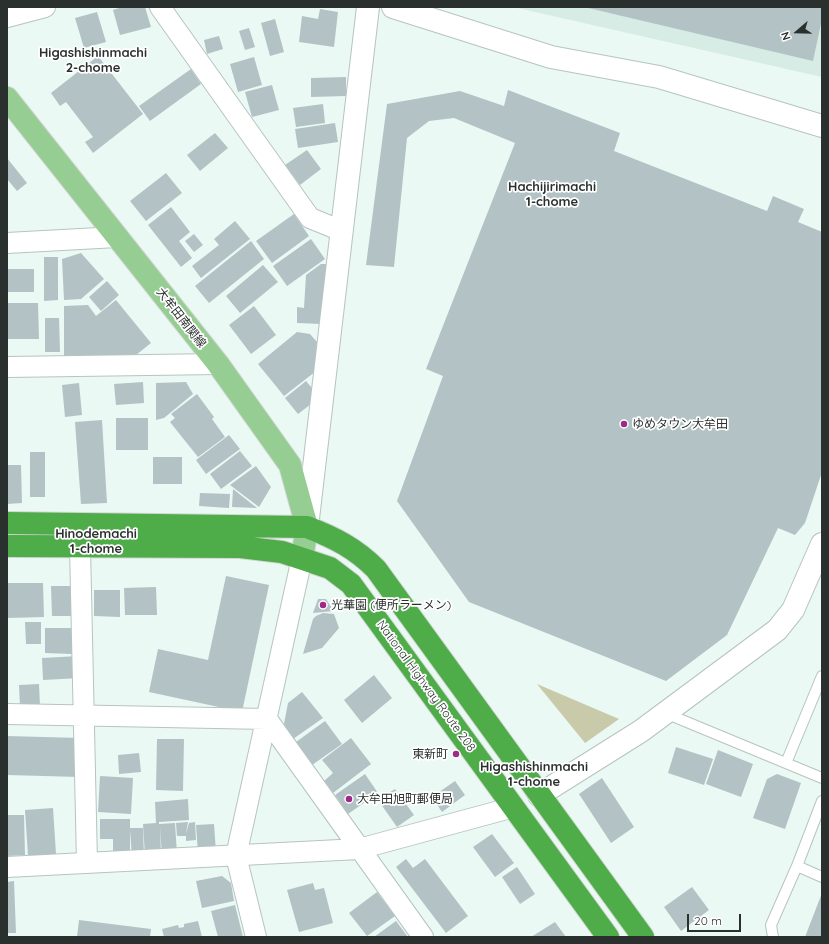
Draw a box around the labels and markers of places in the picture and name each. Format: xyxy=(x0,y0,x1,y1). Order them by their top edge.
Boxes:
place label: ゆめタウン大牟田 xyxy=(632,417,728,431)
marker: ゆめタウン大牟田 xyxy=(619,419,629,429)
place label: 光華園 (便所ラーメン) xyxy=(331,598,451,612)
marker: 光華園 (便所ラーメン) xyxy=(318,600,328,610)
place label: 東新町 xyxy=(412,747,448,761)
marker: 東新町 xyxy=(451,749,461,759)
place label: 大牟田旭町郵便局 xyxy=(357,792,453,806)
marker: 大牟田旭町郵便局 xyxy=(344,794,354,804)

